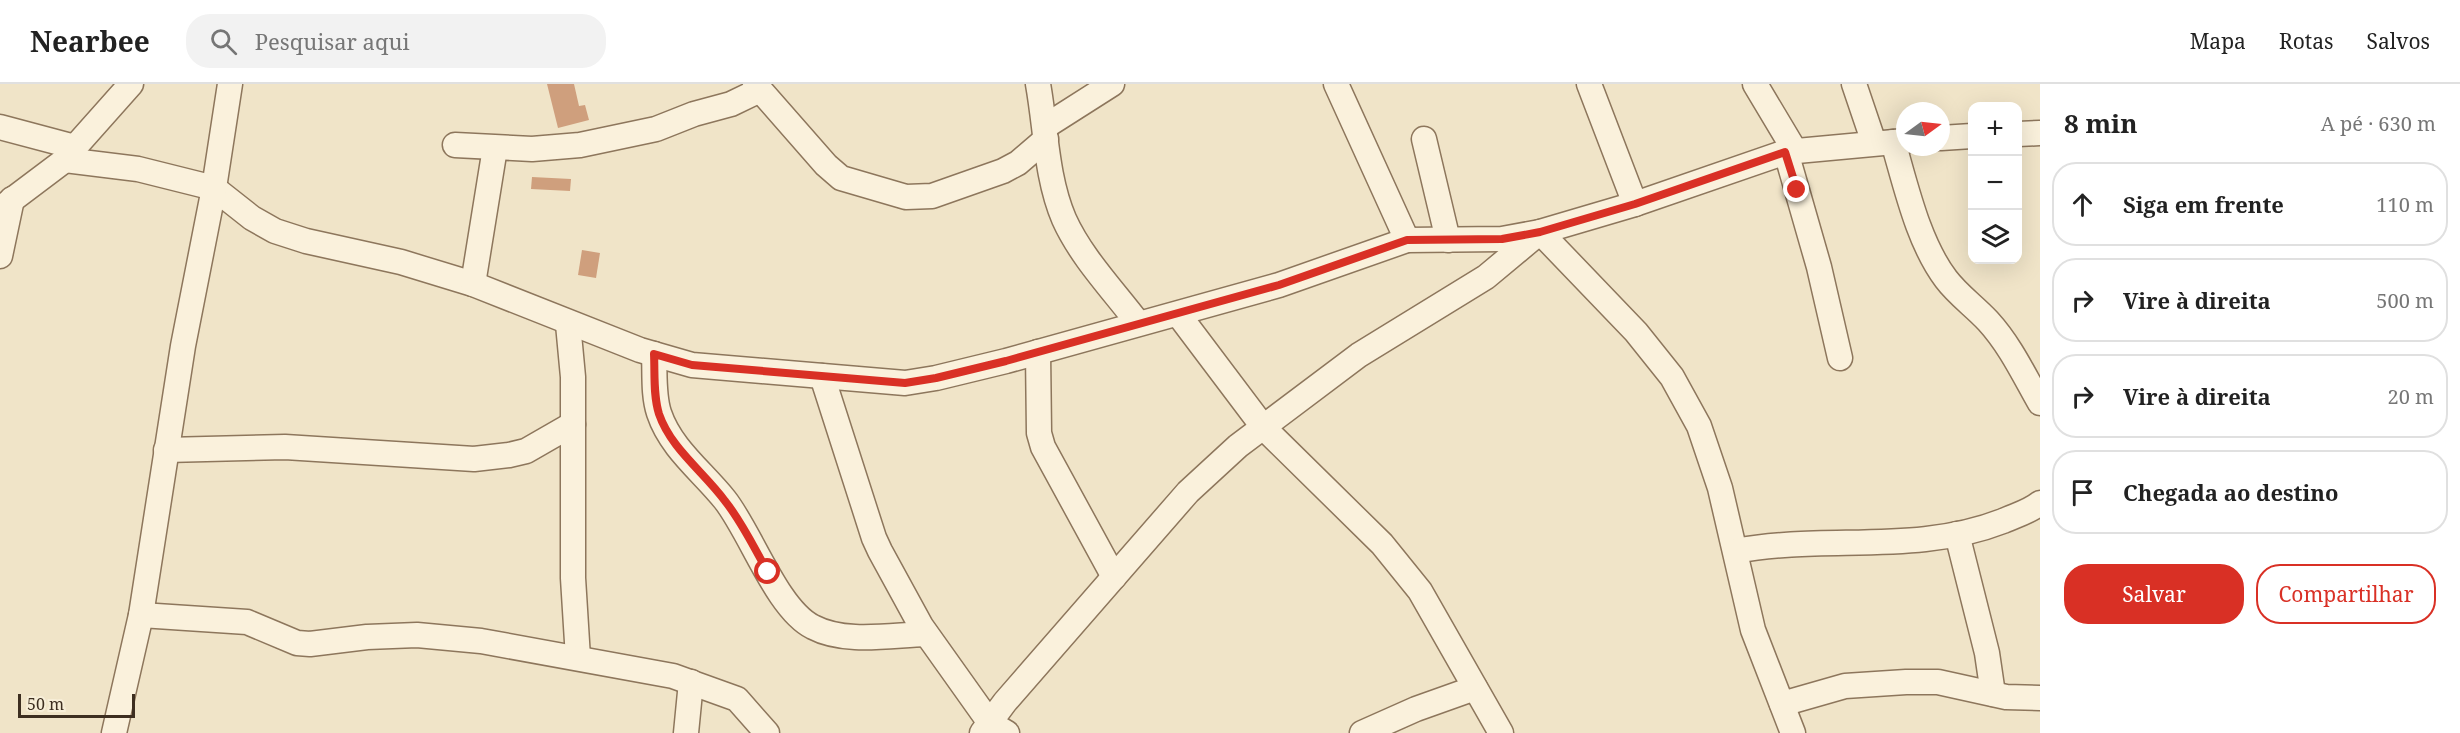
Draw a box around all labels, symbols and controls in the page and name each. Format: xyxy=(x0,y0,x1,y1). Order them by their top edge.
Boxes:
search box xyxy=(186,14,606,68)
text: Nearbee xyxy=(30,22,150,60)
icon: search xyxy=(207,25,240,58)
text: Pesquisar aqui xyxy=(255,26,410,56)
text: Mapa xyxy=(2190,27,2246,55)
text: Rotas xyxy=(2279,27,2333,55)
text: Salvos xyxy=(2366,27,2430,55)
north arrow xyxy=(1896,102,1950,156)
map controls xyxy=(1968,102,2022,264)
button: + xyxy=(1968,102,2022,156)
text: 8 min xyxy=(2064,105,2138,141)
text: A pé · 630 m xyxy=(2321,110,2436,137)
button: − xyxy=(1968,156,2022,210)
route end xyxy=(1783,176,1809,202)
icon: ahead xyxy=(2066,188,2099,221)
text: Siga em frente xyxy=(2123,189,2284,219)
text: 110 m xyxy=(2376,191,2434,218)
button: layers xyxy=(1968,210,2022,264)
icon: right xyxy=(2066,284,2099,317)
text: Vire à direita xyxy=(2123,285,2271,315)
text: 500 m xyxy=(2376,287,2434,314)
icon: right xyxy=(2066,380,2099,413)
text: Vire à direita xyxy=(2123,381,2271,411)
text: 20 m xyxy=(2388,383,2434,410)
icon: arrive xyxy=(2066,476,2099,509)
text: Chegada ao destino xyxy=(2123,477,2338,507)
route start xyxy=(754,558,780,584)
button: Salvar xyxy=(2064,564,2244,624)
button: Compartilhar xyxy=(2256,564,2436,624)
scale bar xyxy=(18,691,135,718)
text: 50 m xyxy=(27,693,64,715)

